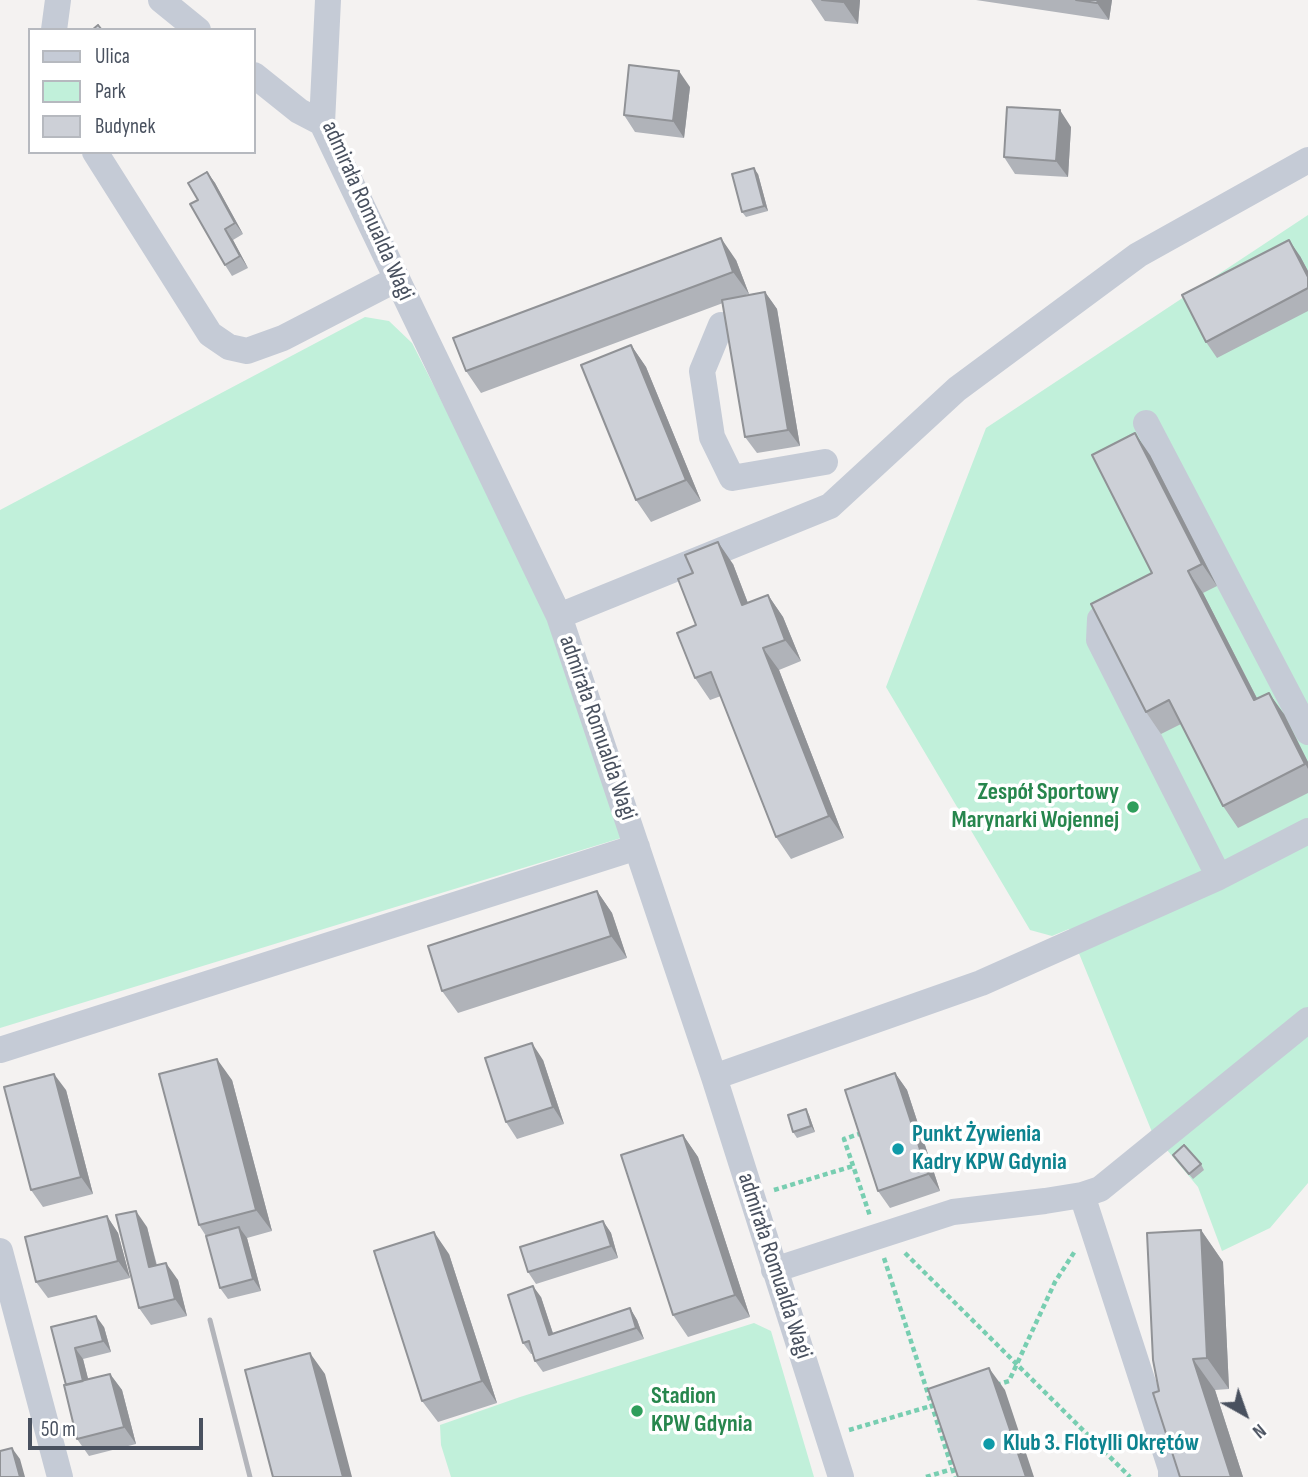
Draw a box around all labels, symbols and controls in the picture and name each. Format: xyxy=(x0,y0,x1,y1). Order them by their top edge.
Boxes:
legend xyxy=(28,28,256,154)
text: Ulica xyxy=(95,44,130,69)
text: Park xyxy=(95,79,126,104)
text: Budynek xyxy=(95,114,155,139)
street label: admirała Romualda Wagi xyxy=(314,117,420,305)
street label: admirała Romualda Wagi xyxy=(552,632,642,824)
place label: Zespół Sportowy Marynarki Wojennej xyxy=(952,779,1119,835)
marker: Zespół Sportowy Marynarki Wojennej xyxy=(1125,799,1141,815)
place label: Punkt Żywienia Kadry KPW Gdynia xyxy=(912,1121,1067,1177)
marker: Punkt Żywienia Kadry KPW Gdynia xyxy=(890,1141,906,1157)
street label: admirała Romualda Wagi xyxy=(730,1169,818,1363)
north arrow xyxy=(1210,1379,1280,1449)
place label: Stadion KPW Gdynia xyxy=(651,1383,752,1439)
marker: Stadion KPW Gdynia xyxy=(629,1403,645,1419)
scale bar xyxy=(32,1404,206,1448)
text: 50 m xyxy=(41,1417,76,1442)
text: N xyxy=(1248,1418,1270,1443)
place label: Klub 3. Flotylli Okrętów xyxy=(1003,1430,1199,1458)
marker: Klub 3. Flotylli Okrętów xyxy=(981,1436,997,1452)

